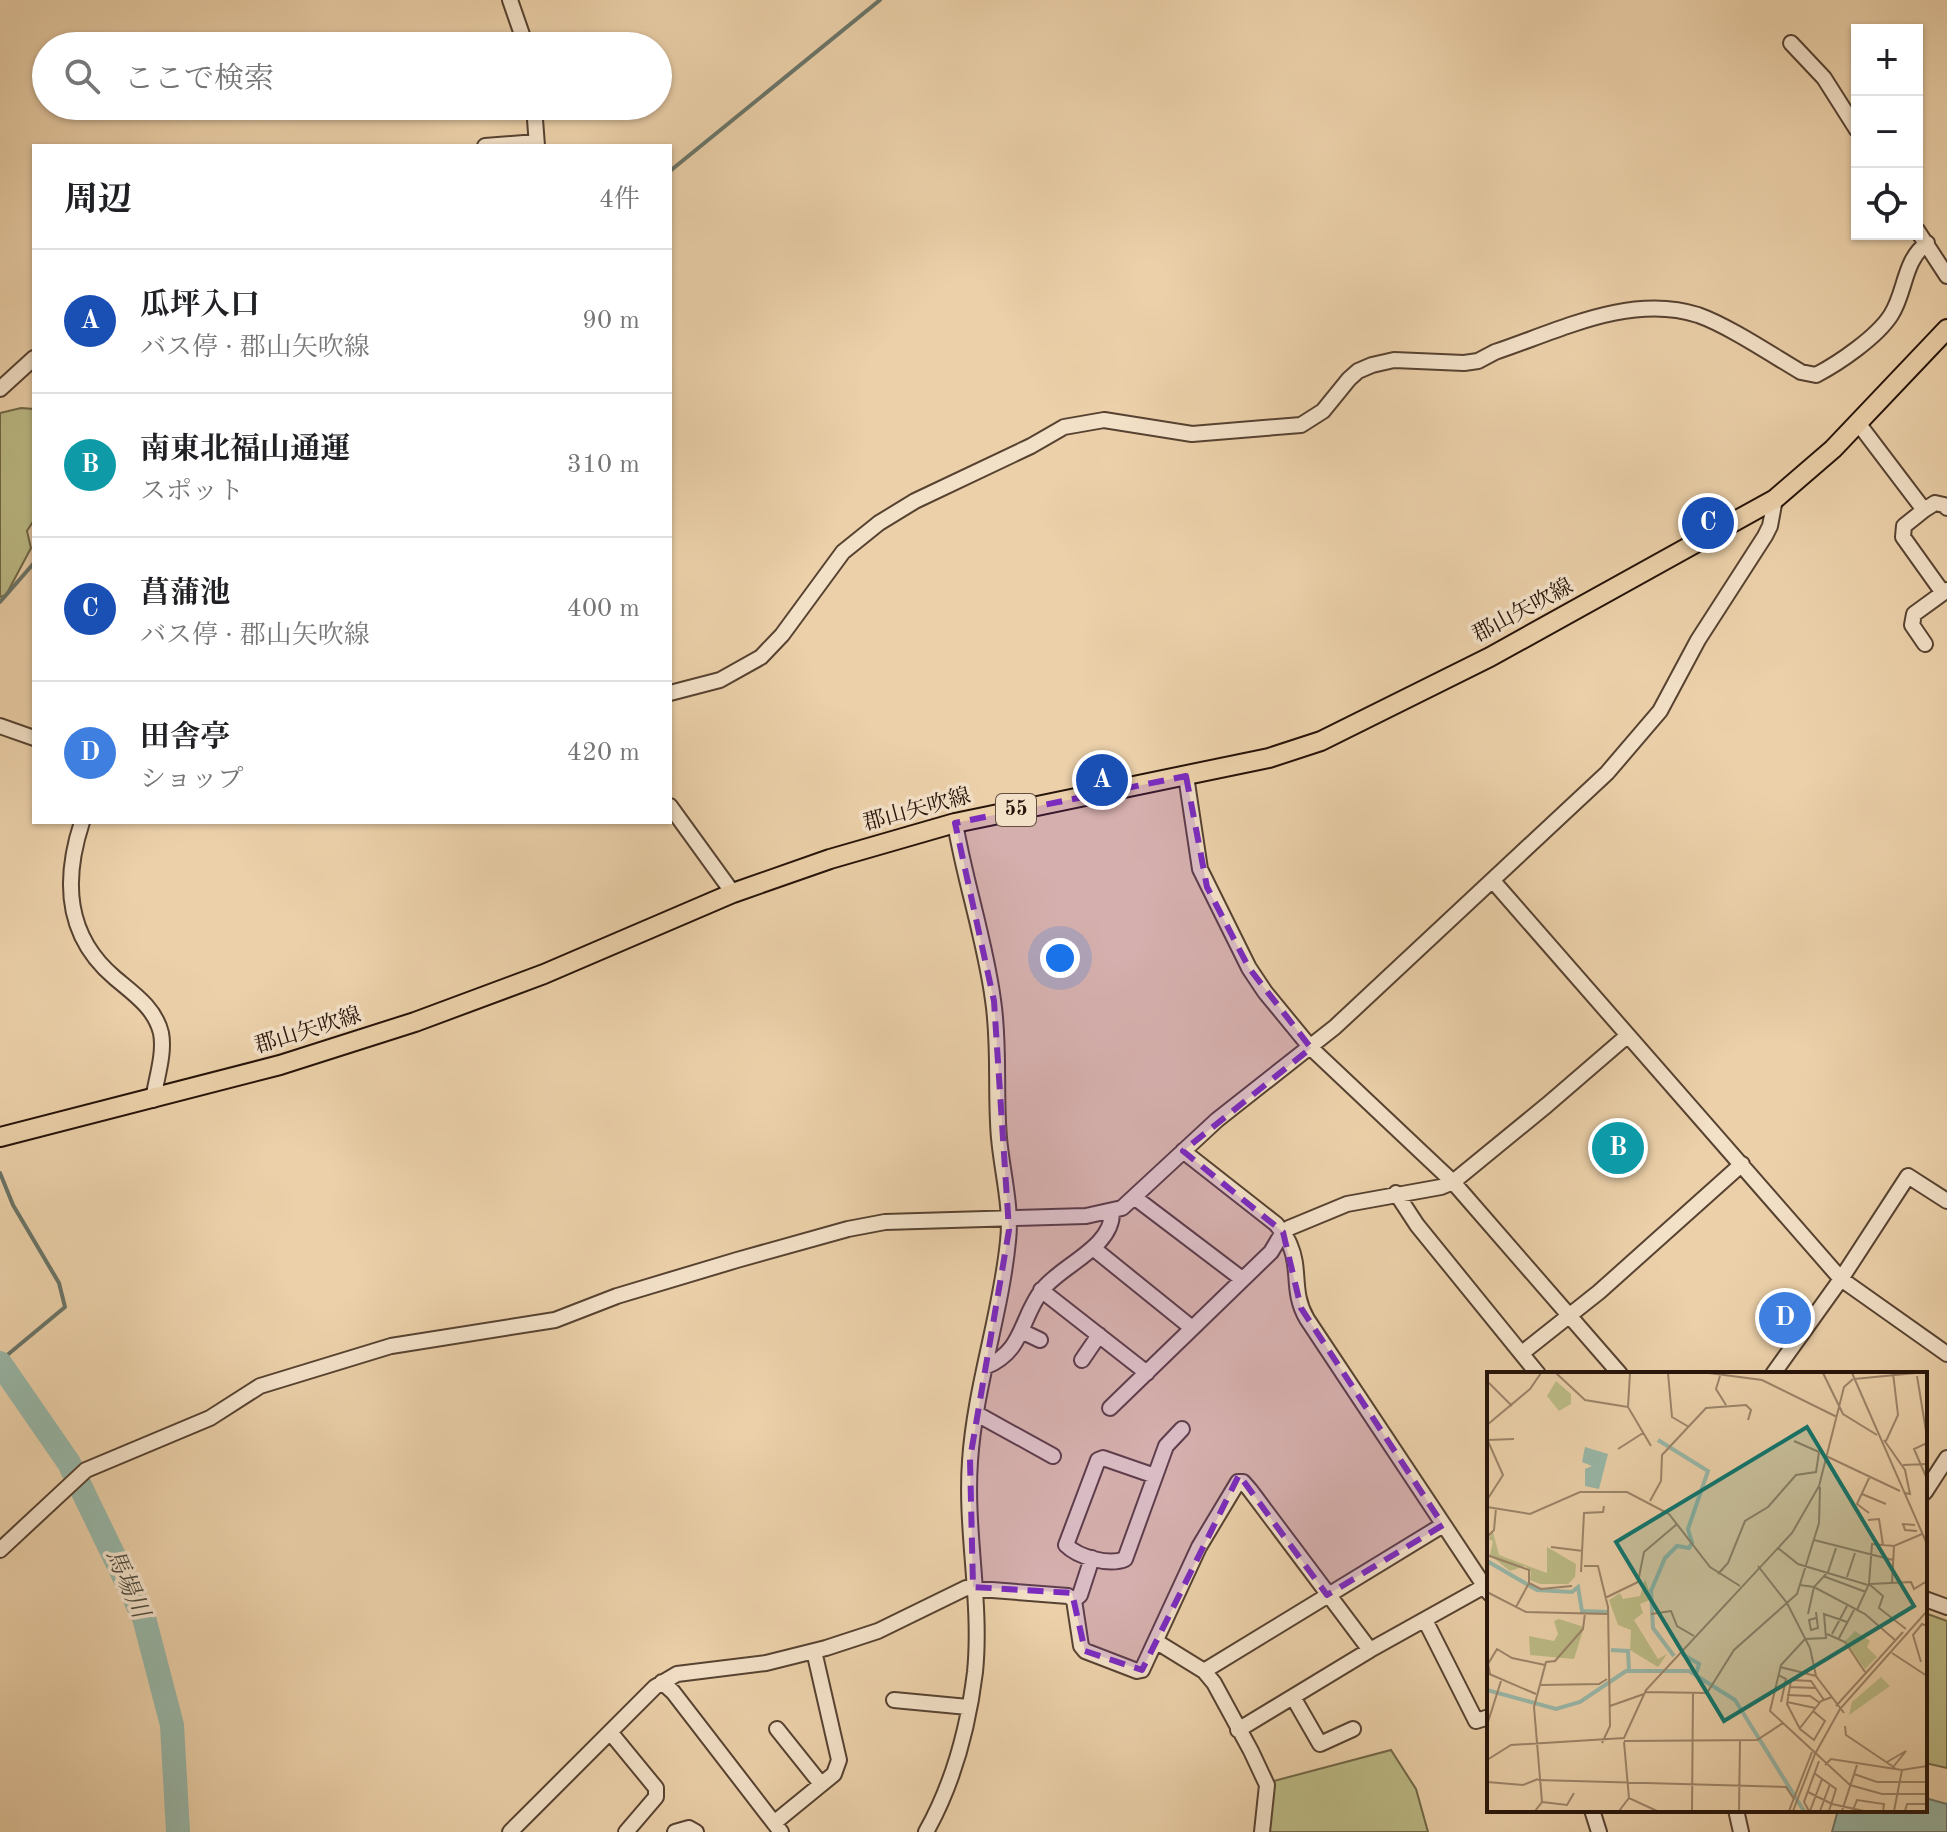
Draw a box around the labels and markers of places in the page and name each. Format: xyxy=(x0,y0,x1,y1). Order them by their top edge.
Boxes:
pin: C xyxy=(1682,493,1734,553)
pin: A xyxy=(1076,750,1128,810)
pin: B xyxy=(1592,1118,1644,1178)
pin: D xyxy=(1759,1288,1811,1348)

